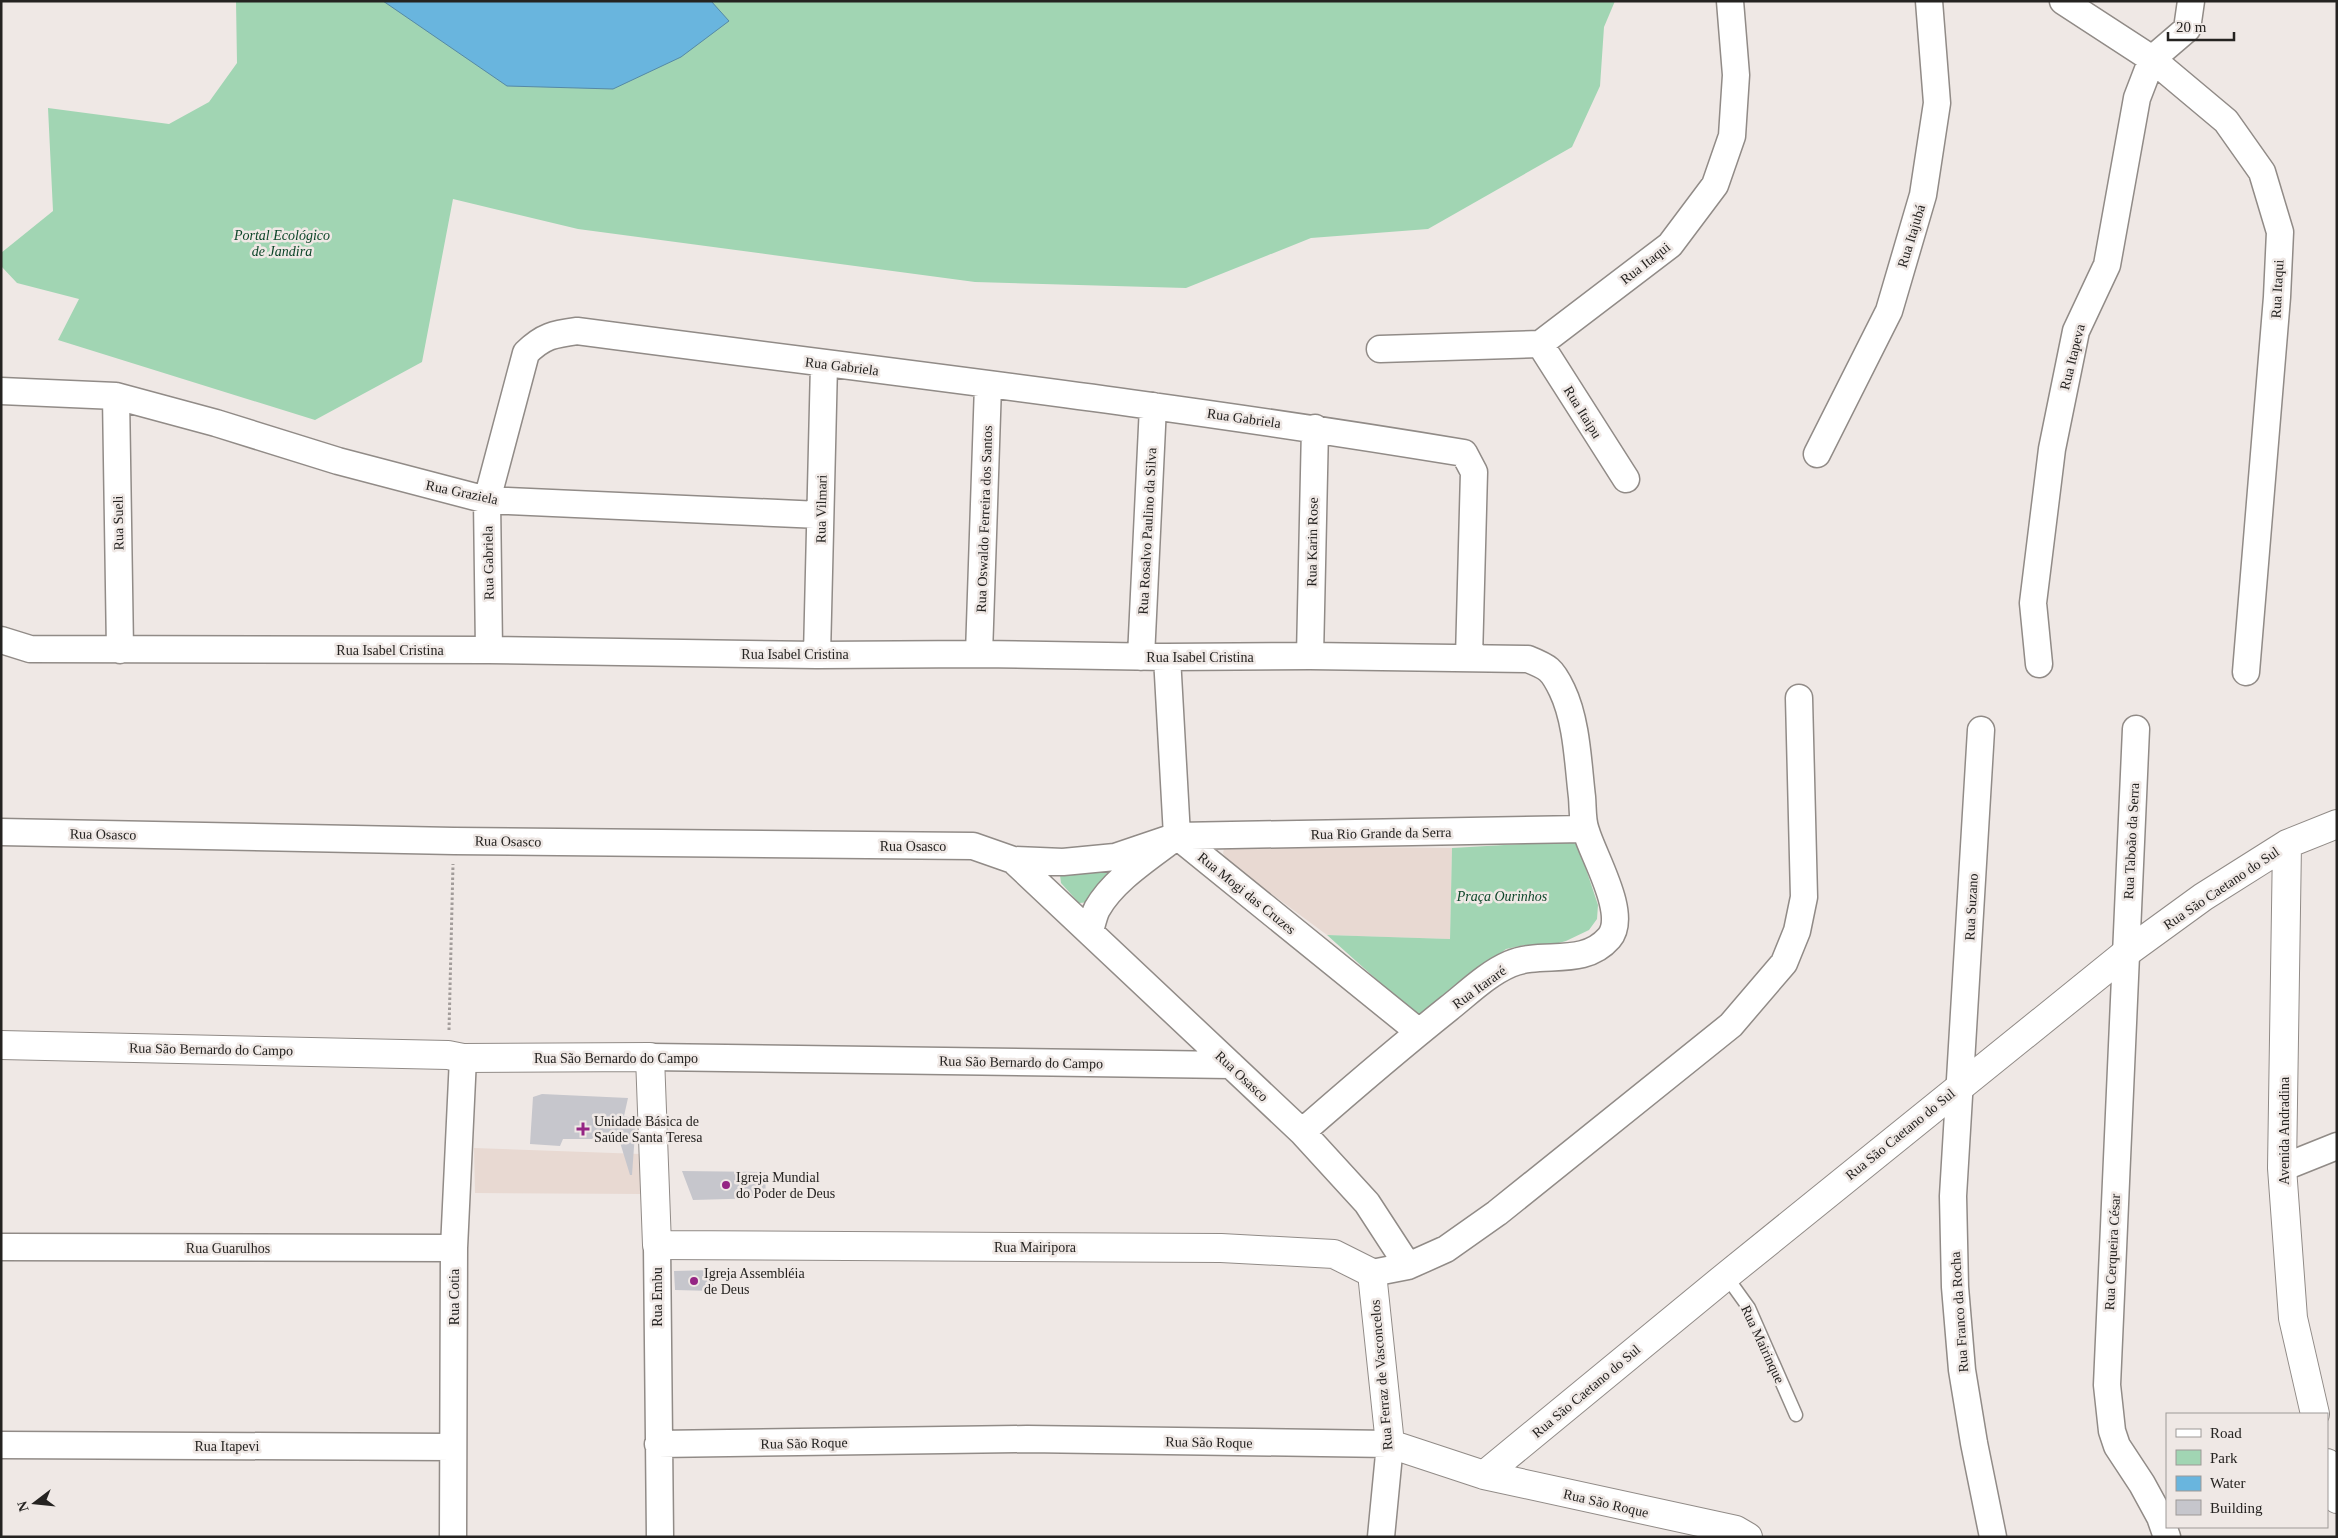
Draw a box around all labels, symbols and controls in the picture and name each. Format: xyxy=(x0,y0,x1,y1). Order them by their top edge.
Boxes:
scale bar xyxy=(2168,10,2234,42)
text: 20 m xyxy=(2176,19,2207,35)
street label: Rua Itajubá xyxy=(1895,202,1928,269)
park label: Portal Ecológico de Jandira xyxy=(233,228,330,259)
street label: Rua Itaqui xyxy=(1618,239,1673,287)
street label: Rua Itaqui xyxy=(2268,259,2287,319)
street label: Rua Itapeva xyxy=(2057,322,2088,392)
street label: Rua Gabriela xyxy=(804,355,880,379)
street label: Rua Itaipu xyxy=(1561,383,1604,441)
street label: Rua Gabriela xyxy=(1206,406,1283,431)
street label: Rua Oswaldo Ferreira dos Santos xyxy=(974,425,995,613)
street label: Rua Rosalvo Paulino da Silva xyxy=(1136,446,1159,615)
street label: Rua Vilmari xyxy=(813,475,830,543)
street label: Rua Graziela xyxy=(424,478,500,508)
street label: Rua Sueli xyxy=(111,495,126,551)
street label: Rua Karin Rose xyxy=(1304,497,1321,587)
street label: Rua Gabriela xyxy=(480,525,497,600)
street label: Rua Isabel Cristina xyxy=(336,643,444,658)
street label: Rua Isabel Cristina xyxy=(741,647,849,662)
street label: Rua Isabel Cristina xyxy=(1146,650,1254,665)
street label: Rua Taboão da Serra xyxy=(2121,782,2142,900)
street label: Rua Rio Grande da Serra xyxy=(1311,825,1452,842)
street label: Rua Osasco xyxy=(70,826,136,843)
street label: Rua Osasco xyxy=(475,833,541,850)
street label: Rua Osasco xyxy=(880,839,946,854)
street label: Rua São Caetano do Sul xyxy=(2161,844,2282,933)
street label: Rua Mogi das Cruzes xyxy=(1195,850,1298,937)
street label: Rua Suzano xyxy=(1962,873,1981,941)
park label: Praça Ourinhos xyxy=(1456,889,1548,904)
street label: Rua Itararé xyxy=(1450,963,1509,1012)
street label: Rua São Bernardo do Campo xyxy=(129,1041,293,1058)
street label: Rua Osasco xyxy=(1212,1048,1271,1105)
street label: Rua São Bernardo do Campo xyxy=(534,1051,698,1066)
street label: Rua São Bernardo do Campo xyxy=(939,1054,1103,1071)
street label: Avenida Andradina xyxy=(2277,1076,2292,1185)
street label: Rua São Caetano do Sul xyxy=(1843,1086,1958,1183)
place label: Unidade Básica de Saúde Santa Teresa xyxy=(594,1114,703,1145)
marker: Unidade Básica de Saúde Santa Teresa xyxy=(576,1122,590,1136)
place label: Igreja Mundial do Poder de Deus xyxy=(736,1170,835,1201)
marker: Igreja Mundial do Poder de Deus xyxy=(720,1179,732,1191)
street label: Rua Cerqueira César xyxy=(2102,1193,2123,1311)
street label: Rua Mairipora xyxy=(994,1240,1077,1255)
street label: Rua Guarulhos xyxy=(186,1241,270,1256)
street label: Rua Franco da Rocha xyxy=(1948,1250,1971,1373)
place label: Igreja Assembléia de Deus xyxy=(704,1266,805,1297)
street label: Rua Embu xyxy=(650,1267,665,1327)
street label: Rua Cotia xyxy=(447,1268,462,1325)
marker: Igreja Assembléia de Deus xyxy=(688,1275,700,1287)
street label: Rua Ferraz de Vasconcelos xyxy=(1367,1299,1396,1451)
street label: Rua Mairinque xyxy=(1738,1303,1787,1386)
street label: Rua São Caetano do Sul xyxy=(1529,1342,1643,1441)
legend xyxy=(2166,1413,2328,1528)
text: Road xyxy=(2210,1425,2242,1441)
street label: Rua São Roque xyxy=(1165,1434,1253,1451)
street label: Rua São Roque xyxy=(760,1435,848,1452)
street label: Rua Itapevi xyxy=(195,1439,260,1454)
text: Park xyxy=(2210,1450,2238,1466)
text: Water xyxy=(2210,1475,2245,1491)
north arrow xyxy=(10,1478,60,1528)
street label: Rua São Roque xyxy=(1562,1486,1650,1521)
text: N xyxy=(14,1500,32,1513)
text: Building xyxy=(2210,1500,2263,1516)

